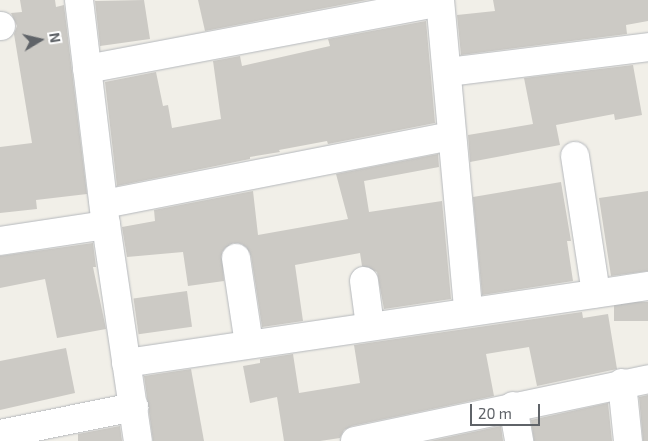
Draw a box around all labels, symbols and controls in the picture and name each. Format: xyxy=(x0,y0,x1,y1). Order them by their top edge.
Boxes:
north arrow xyxy=(15,15,65,65)
text: N xyxy=(46,31,64,44)
scale bar xyxy=(473,394,543,426)
text: 20 m xyxy=(478,404,512,422)

